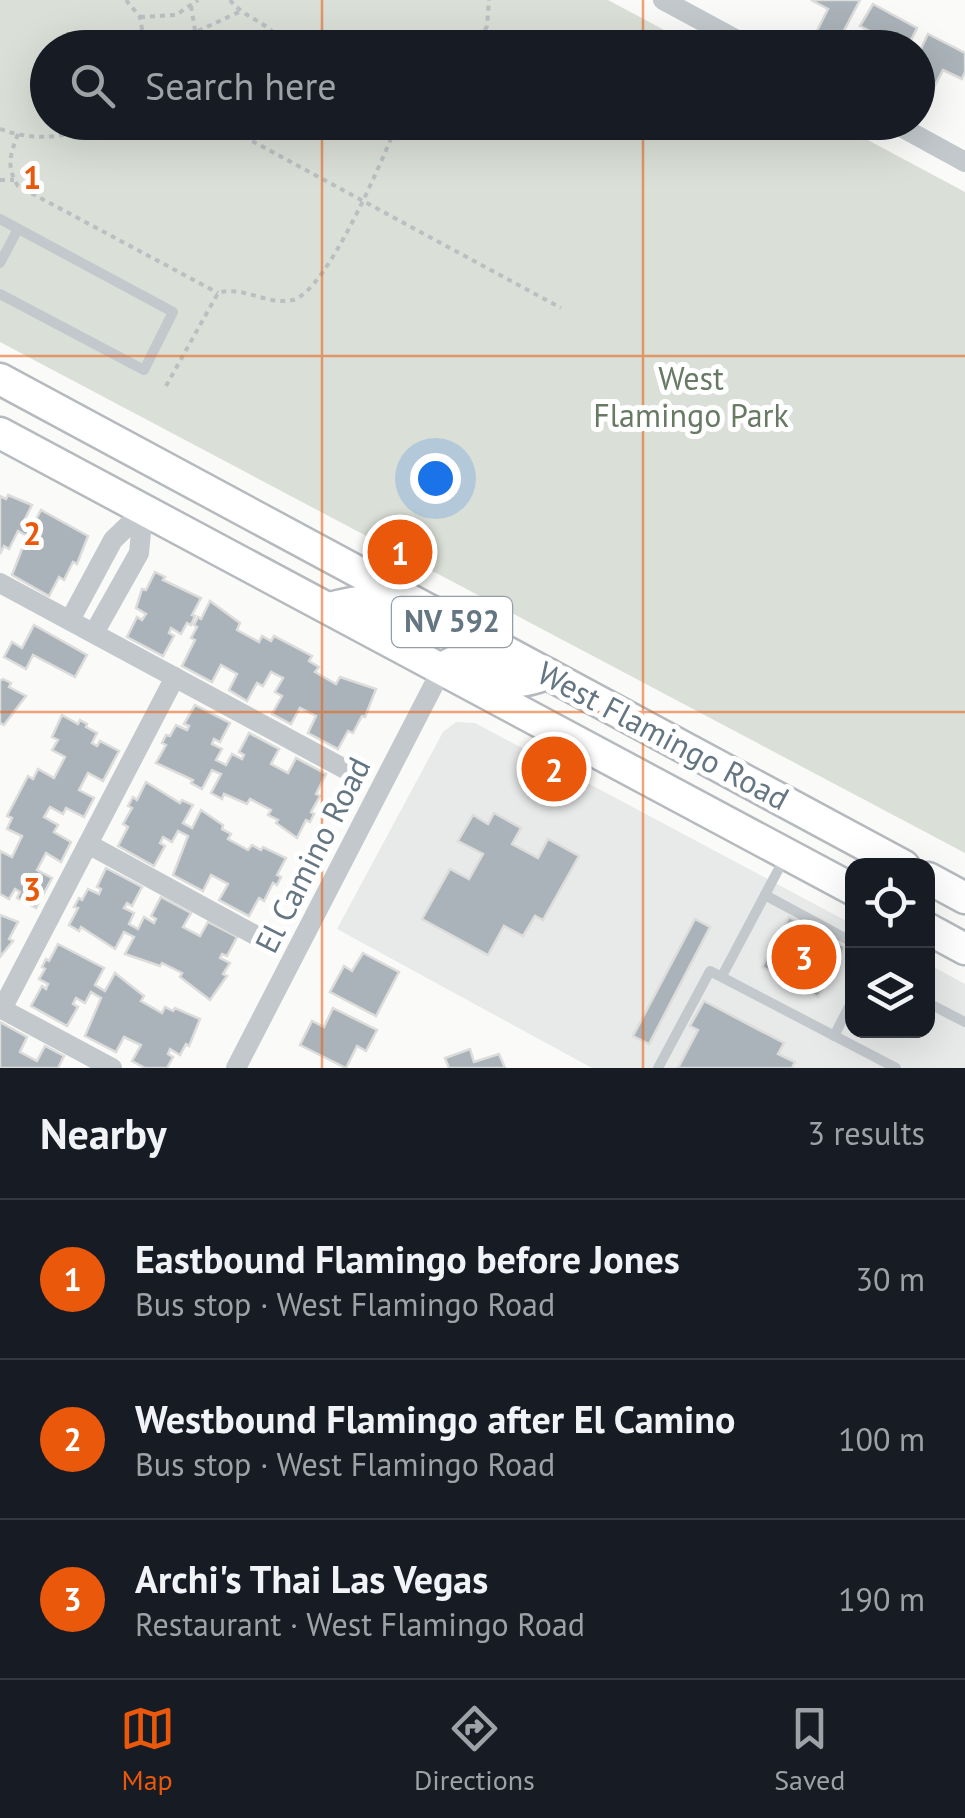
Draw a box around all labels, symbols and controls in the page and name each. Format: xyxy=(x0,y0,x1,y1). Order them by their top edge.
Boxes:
search box xyxy=(30,30,935,140)
icon: search xyxy=(65,58,120,113)
text: Search here xyxy=(145,61,337,110)
text: 1 xyxy=(23,156,41,198)
park label: West Flamingo Park xyxy=(593,357,789,436)
your location xyxy=(410,453,461,504)
text: 2 xyxy=(23,512,41,554)
pin: 1 xyxy=(368,514,432,590)
road number: NV 592 xyxy=(392,597,512,647)
street label: West Flamingo Road xyxy=(531,651,796,819)
pin: 2 xyxy=(522,732,586,806)
street label: El Camino Road xyxy=(245,750,379,959)
map controls xyxy=(845,858,935,1038)
button: locate xyxy=(845,858,935,948)
text: 3 xyxy=(23,868,41,910)
pin: 3 xyxy=(772,920,836,994)
button: layers xyxy=(845,948,935,1038)
text: Nearby xyxy=(40,1106,167,1161)
text: 3 results xyxy=(807,1112,925,1154)
text: Eastbound Flamingo before Jones xyxy=(135,1234,680,1283)
text: 1 xyxy=(63,1258,82,1300)
text: 30 m xyxy=(856,1258,925,1300)
text: Bus stop · West Flamingo Road xyxy=(135,1283,555,1325)
text: Westbound Flamingo after El Camino xyxy=(135,1394,735,1443)
text: 2 xyxy=(63,1418,82,1460)
text: 100 m xyxy=(838,1418,925,1460)
text: Bus stop · West Flamingo Road xyxy=(135,1443,555,1485)
text: Archi's Thai Las Vegas xyxy=(135,1554,488,1603)
text: 3 xyxy=(63,1578,82,1620)
text: 190 m xyxy=(838,1578,925,1620)
text: Restaurant · West Flamingo Road xyxy=(135,1603,585,1645)
tab: Map xyxy=(120,1701,175,1798)
tab: Directions xyxy=(414,1701,535,1798)
tab: Saved xyxy=(774,1701,845,1798)

